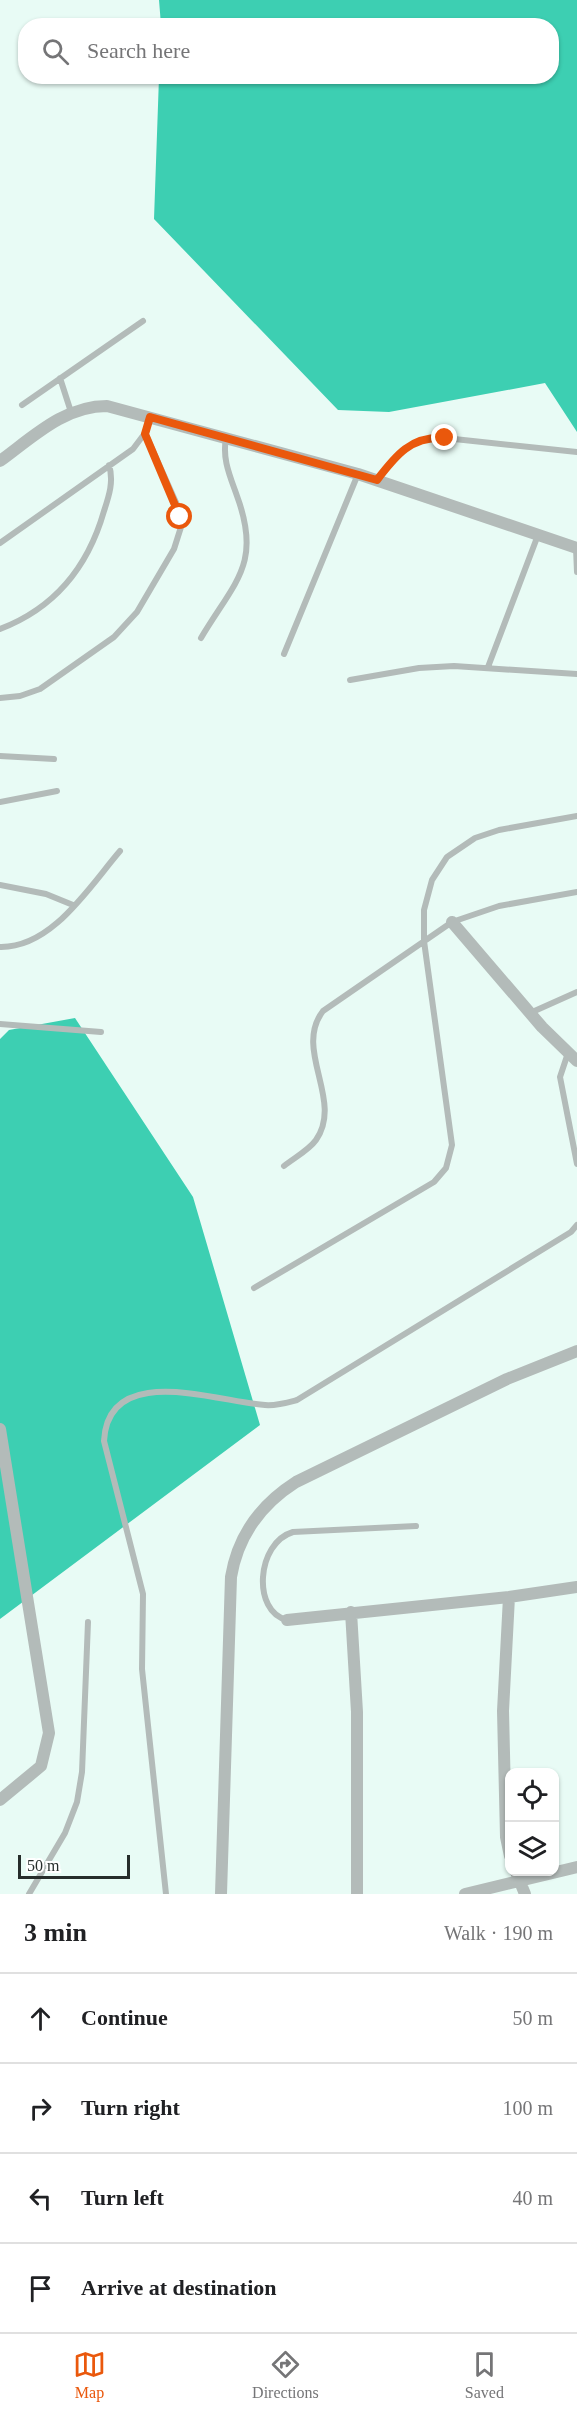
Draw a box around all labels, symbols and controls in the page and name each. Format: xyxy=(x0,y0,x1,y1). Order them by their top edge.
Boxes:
search box xyxy=(18,18,559,84)
icon: search xyxy=(39,35,72,68)
text: Search here xyxy=(87,38,190,63)
route end xyxy=(431,424,457,450)
route start xyxy=(166,503,192,529)
map controls xyxy=(505,1768,559,1876)
button: locate xyxy=(505,1768,559,1822)
button: layers xyxy=(505,1822,559,1876)
scale bar xyxy=(18,1852,130,1880)
text: 50 m xyxy=(27,1857,59,1874)
text: 3 min xyxy=(24,1918,87,1947)
text: Walk · 190 m xyxy=(444,1922,553,1944)
icon: ahead xyxy=(24,2002,57,2035)
text: Continue xyxy=(81,2005,168,2030)
text: 50 m xyxy=(512,2007,553,2029)
icon: right xyxy=(24,2092,57,2125)
text: Turn right xyxy=(81,2095,180,2120)
text: 100 m xyxy=(502,2097,553,2119)
icon: left xyxy=(24,2182,57,2215)
text: Turn left xyxy=(81,2185,164,2210)
text: 40 m xyxy=(512,2187,553,2209)
icon: arrive xyxy=(24,2272,57,2305)
text: Arrive at destination xyxy=(81,2275,277,2300)
tab: Map xyxy=(73,2348,106,2402)
tab: Directions xyxy=(252,2348,319,2402)
tab: Saved xyxy=(465,2348,504,2402)

